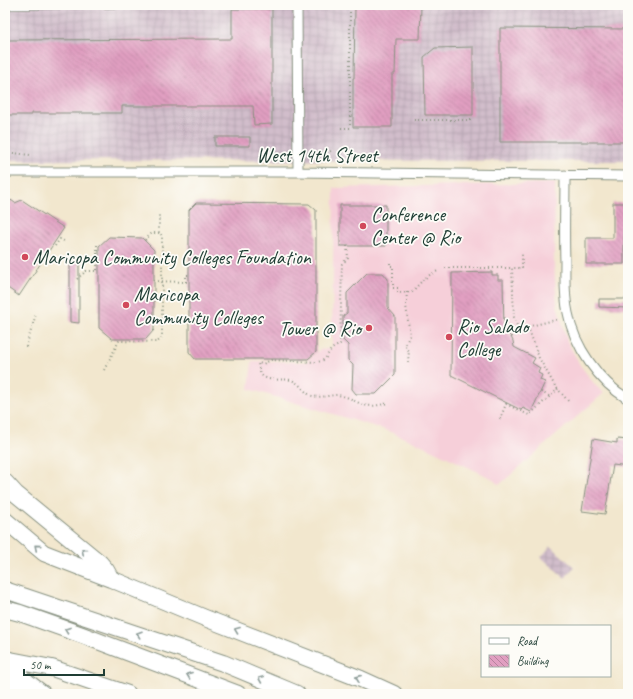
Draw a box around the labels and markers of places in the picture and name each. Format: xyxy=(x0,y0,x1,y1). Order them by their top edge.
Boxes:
place label: Conference Center @ Rio xyxy=(371,202,462,250)
marker: Conference Center @ Rio xyxy=(358,221,368,231)
place label: Maricopa Community Colleges Foundation xyxy=(33,245,312,270)
marker: Maricopa Community Colleges Foundation xyxy=(20,252,30,262)
place label: Maricopa Community Colleges xyxy=(134,282,265,330)
marker: Maricopa Community Colleges xyxy=(121,300,131,310)
place label: Rio Salado College xyxy=(457,314,530,362)
place label: Tower @ Rio xyxy=(279,316,363,341)
marker: Tower @ Rio xyxy=(364,323,374,333)
marker: Rio Salado College xyxy=(444,332,454,342)

